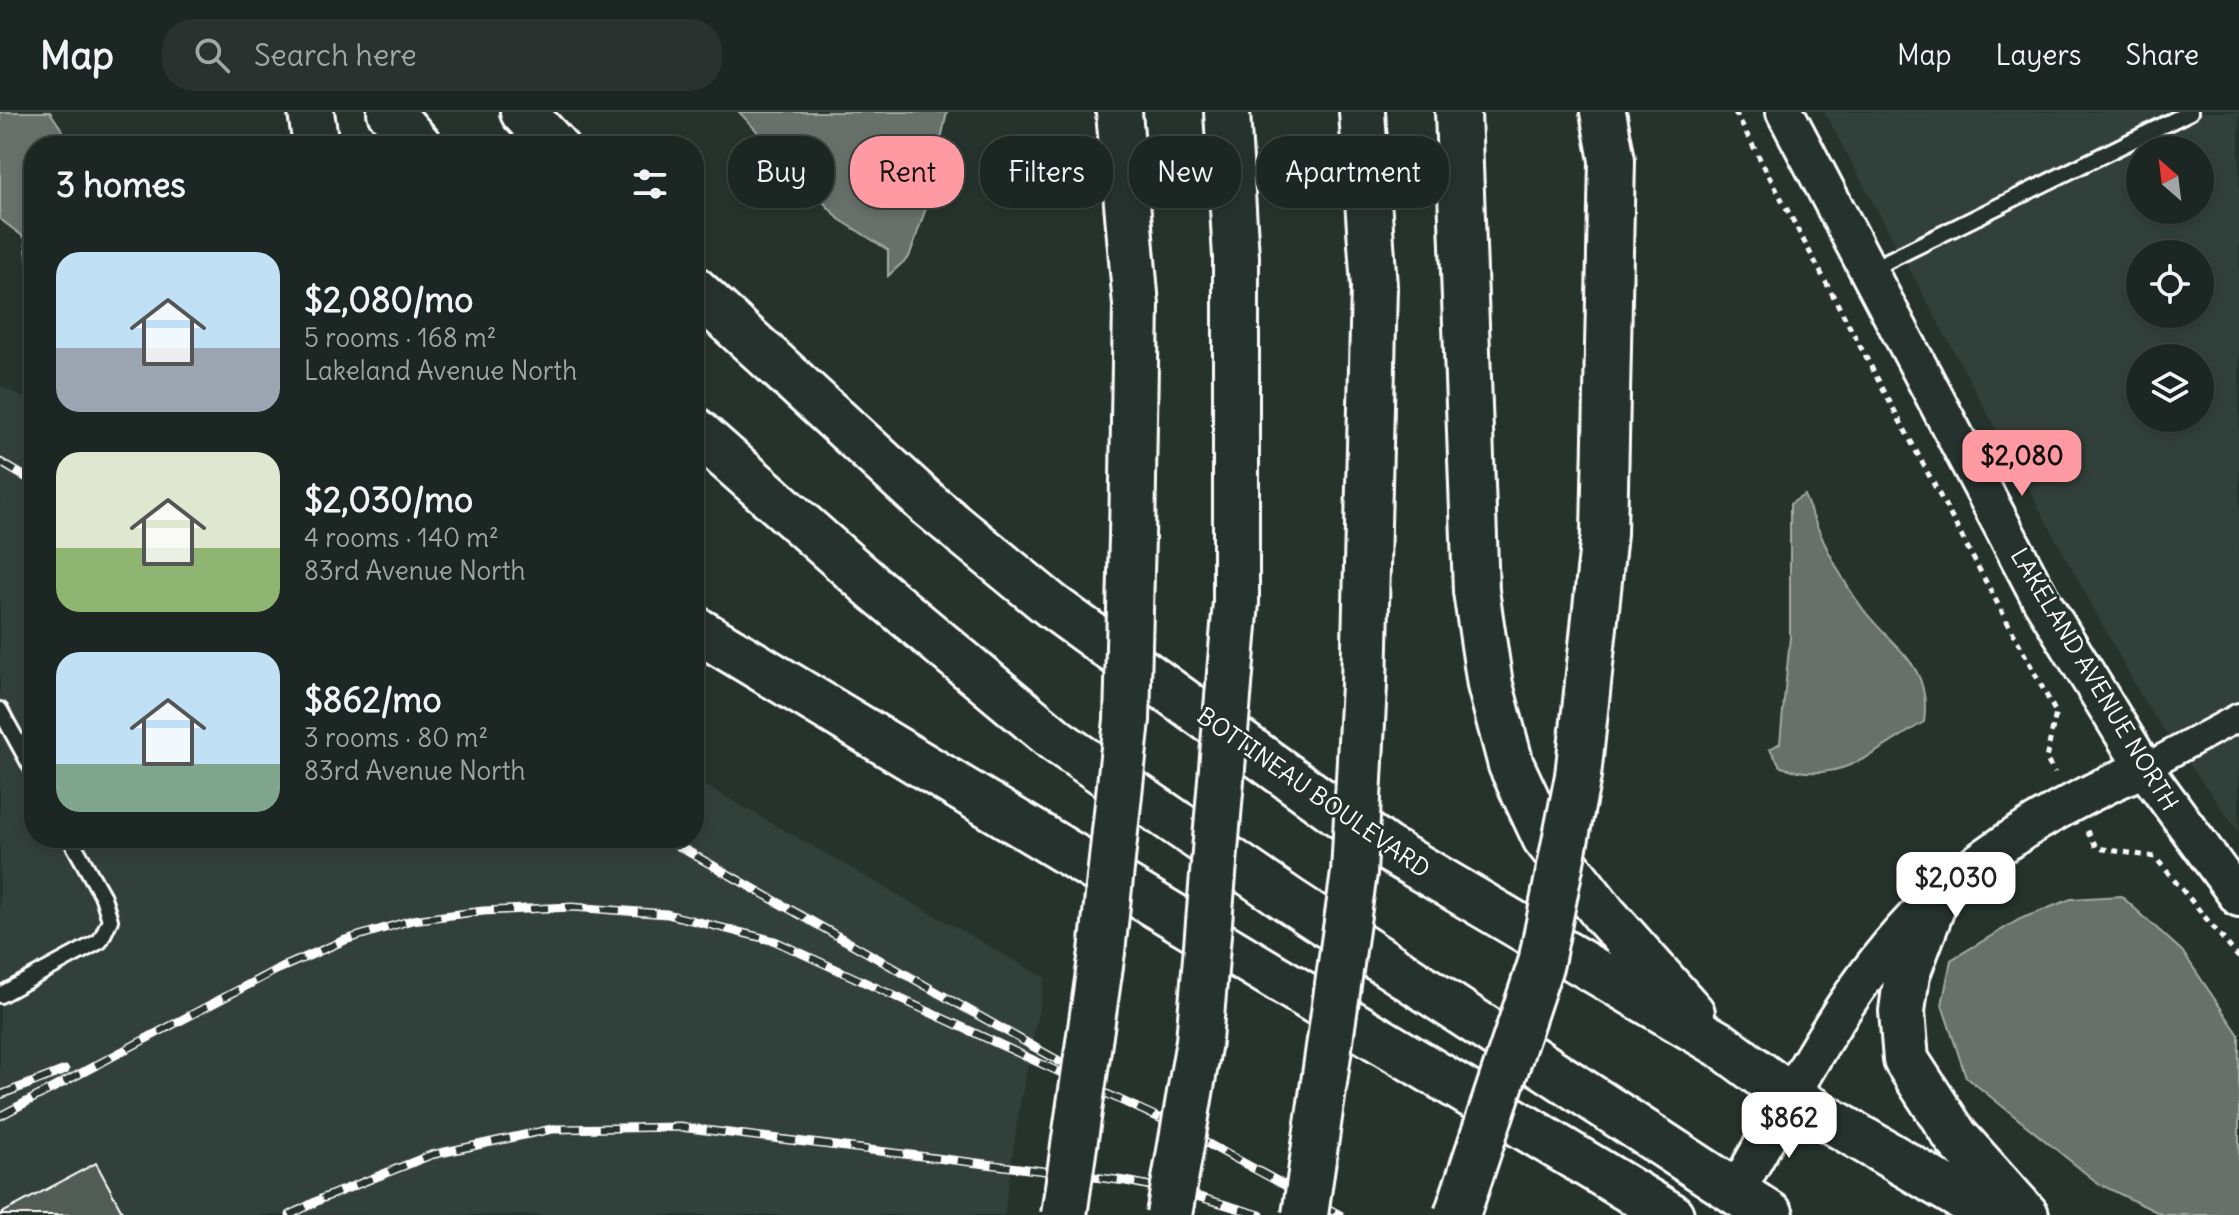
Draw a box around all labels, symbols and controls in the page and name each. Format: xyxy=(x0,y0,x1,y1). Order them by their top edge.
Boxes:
search box xyxy=(162,19,722,91)
text: Map xyxy=(40,32,114,79)
icon: search xyxy=(190,33,234,77)
text: Search here xyxy=(254,36,417,74)
text: Map xyxy=(1897,37,1952,73)
text: Layers xyxy=(1996,37,2082,73)
text: Share xyxy=(2126,37,2199,73)
chip: Buy xyxy=(728,136,834,208)
chip: Rent xyxy=(850,136,964,208)
chip: Filters xyxy=(980,136,1113,208)
chip: New xyxy=(1129,136,1241,208)
chip: Apartment xyxy=(1257,136,1449,208)
north arrow xyxy=(2126,136,2214,224)
map controls xyxy=(2126,136,2214,432)
icon: filters xyxy=(628,162,672,206)
text: 3 homes xyxy=(56,163,186,206)
button: locate xyxy=(2126,240,2214,328)
text: $2,080/mo xyxy=(304,278,473,321)
icon: home xyxy=(120,284,216,380)
text: 5 rooms · 168 m² xyxy=(304,321,497,354)
button: layers xyxy=(2126,344,2214,432)
text: Lakeland Avenue North xyxy=(304,354,577,387)
pin: $2,080 xyxy=(1957,430,2087,498)
text: $2,080 xyxy=(1980,439,2064,472)
text: $2,030/mo xyxy=(304,478,473,521)
icon: home xyxy=(120,484,216,580)
text: 4 rooms · 140 m² xyxy=(304,521,499,554)
street label: LAKELAND AVENUE NORTH xyxy=(2005,542,2185,816)
text: 83rd Avenue North xyxy=(304,554,526,587)
text: $862/mo xyxy=(304,678,442,721)
icon: home xyxy=(120,684,216,780)
street label: BOTTINEAU BOULEVARD xyxy=(1192,700,1436,884)
text: 3 rooms · 80 m² xyxy=(304,721,488,754)
text: 83rd Avenue North xyxy=(304,754,526,787)
pin: $2,030 xyxy=(1891,852,2021,920)
text: $2,030 xyxy=(1914,861,1998,894)
pin: $862 xyxy=(1742,1092,1836,1160)
text: $862 xyxy=(1760,1101,1818,1134)

